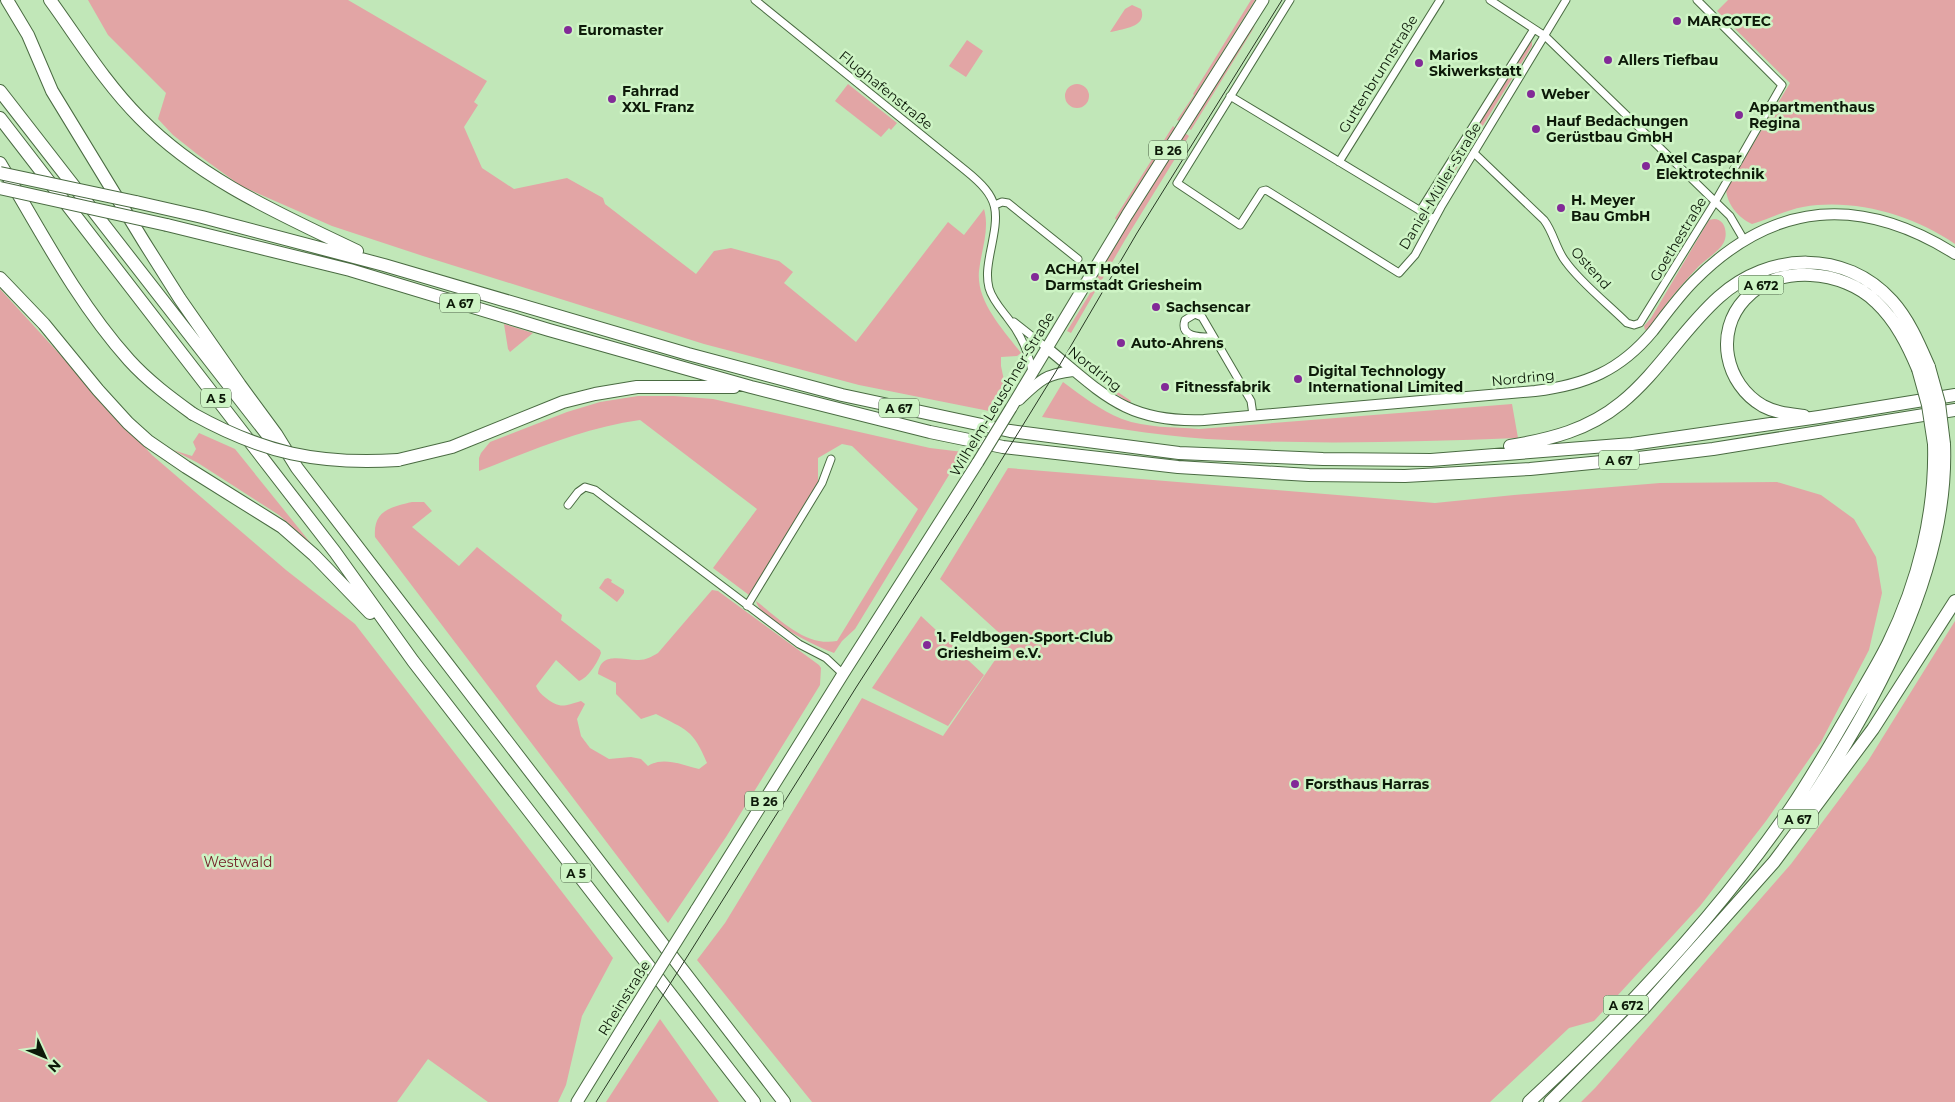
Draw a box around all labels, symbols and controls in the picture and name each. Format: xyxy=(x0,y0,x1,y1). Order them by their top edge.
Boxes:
street label: Guttenbrunnstraße xyxy=(1334,12,1422,136)
place label: MARCOTEC xyxy=(1687,12,1771,30)
marker: MARCOTEC xyxy=(1671,15,1683,27)
place label: Euromaster xyxy=(578,21,664,39)
marker: Euromaster xyxy=(562,24,574,36)
place label: Marios Skiwerkstatt xyxy=(1429,46,1522,80)
street label: Flughafenstraße xyxy=(835,47,937,133)
place label: Allers Tiefbau xyxy=(1617,51,1718,69)
marker: Allers Tiefbau xyxy=(1602,54,1614,66)
marker: Marios Skiwerkstatt xyxy=(1413,57,1425,69)
place label: Fahrrad XXL Franz xyxy=(622,82,695,116)
place label: Weber xyxy=(1541,85,1590,103)
marker: Weber xyxy=(1525,88,1537,100)
marker: Fahrrad XXL Franz xyxy=(606,93,618,105)
place label: Appartmenthaus Regina xyxy=(1748,98,1875,132)
marker: Appartmenthaus Regina xyxy=(1733,109,1745,121)
place label: Hauf Bedachungen Gerüstbau GmbH xyxy=(1546,112,1688,146)
street label: Daniel-Müller-Straße xyxy=(1395,119,1485,253)
marker: Hauf Bedachungen Gerüstbau GmbH xyxy=(1530,123,1542,135)
road number: B 26 xyxy=(1149,140,1187,160)
place label: Axel Caspar Elektrotechnik xyxy=(1655,149,1765,183)
marker: Axel Caspar Elektrotechnik xyxy=(1640,160,1652,172)
place label: H. Meyer Bau GmbH xyxy=(1571,191,1650,225)
street label: Goethestraße xyxy=(1646,194,1710,284)
marker: H. Meyer Bau GmbH xyxy=(1555,202,1567,214)
street label: Ostend xyxy=(1567,243,1615,293)
place label: ACHAT Hotel Darmstadt Griesheim xyxy=(1044,260,1202,294)
marker: ACHAT Hotel Darmstadt Griesheim xyxy=(1029,271,1041,283)
road number: A 672 xyxy=(1738,276,1784,294)
road number: A 67 xyxy=(440,294,480,312)
place label: Sachsencar xyxy=(1166,298,1250,316)
marker: Sachsencar xyxy=(1150,301,1162,313)
street label: Wilhelm-Leuschner-Straße xyxy=(946,308,1058,480)
place label: Auto-Ahrens xyxy=(1130,334,1224,352)
marker: Auto-Ahrens xyxy=(1115,337,1127,349)
street label: Nordring xyxy=(1064,342,1126,396)
place label: Digital Technology International Limited xyxy=(1308,362,1463,396)
street label: Nordring xyxy=(1491,366,1555,390)
marker: Digital Technology International Limited xyxy=(1292,373,1304,385)
place label: Fitnessfabrik xyxy=(1175,378,1271,396)
marker: Fitnessfabrik xyxy=(1159,381,1171,393)
road number: A 5 xyxy=(201,388,231,408)
road number: A 67 xyxy=(879,398,919,418)
road number: A 67 xyxy=(1599,450,1639,470)
place label: 1. Feldbogen-Sport-Club Griesheim e.V. xyxy=(937,628,1113,662)
marker: 1. Feldbogen-Sport-Club Griesheim e.V. xyxy=(921,639,933,651)
place label: Forsthaus Harras xyxy=(1305,775,1430,793)
marker: Forsthaus Harras xyxy=(1289,778,1301,790)
road number: B 26 xyxy=(745,791,783,810)
road number: A 67 xyxy=(1778,810,1818,829)
park label: Westwald xyxy=(203,853,273,871)
road number: A 5 xyxy=(561,864,591,882)
street label: Rheinstraße xyxy=(594,957,654,1039)
road number: A 672 xyxy=(1604,996,1648,1014)
north arrow xyxy=(20,1032,70,1082)
text: N xyxy=(44,1056,65,1076)

